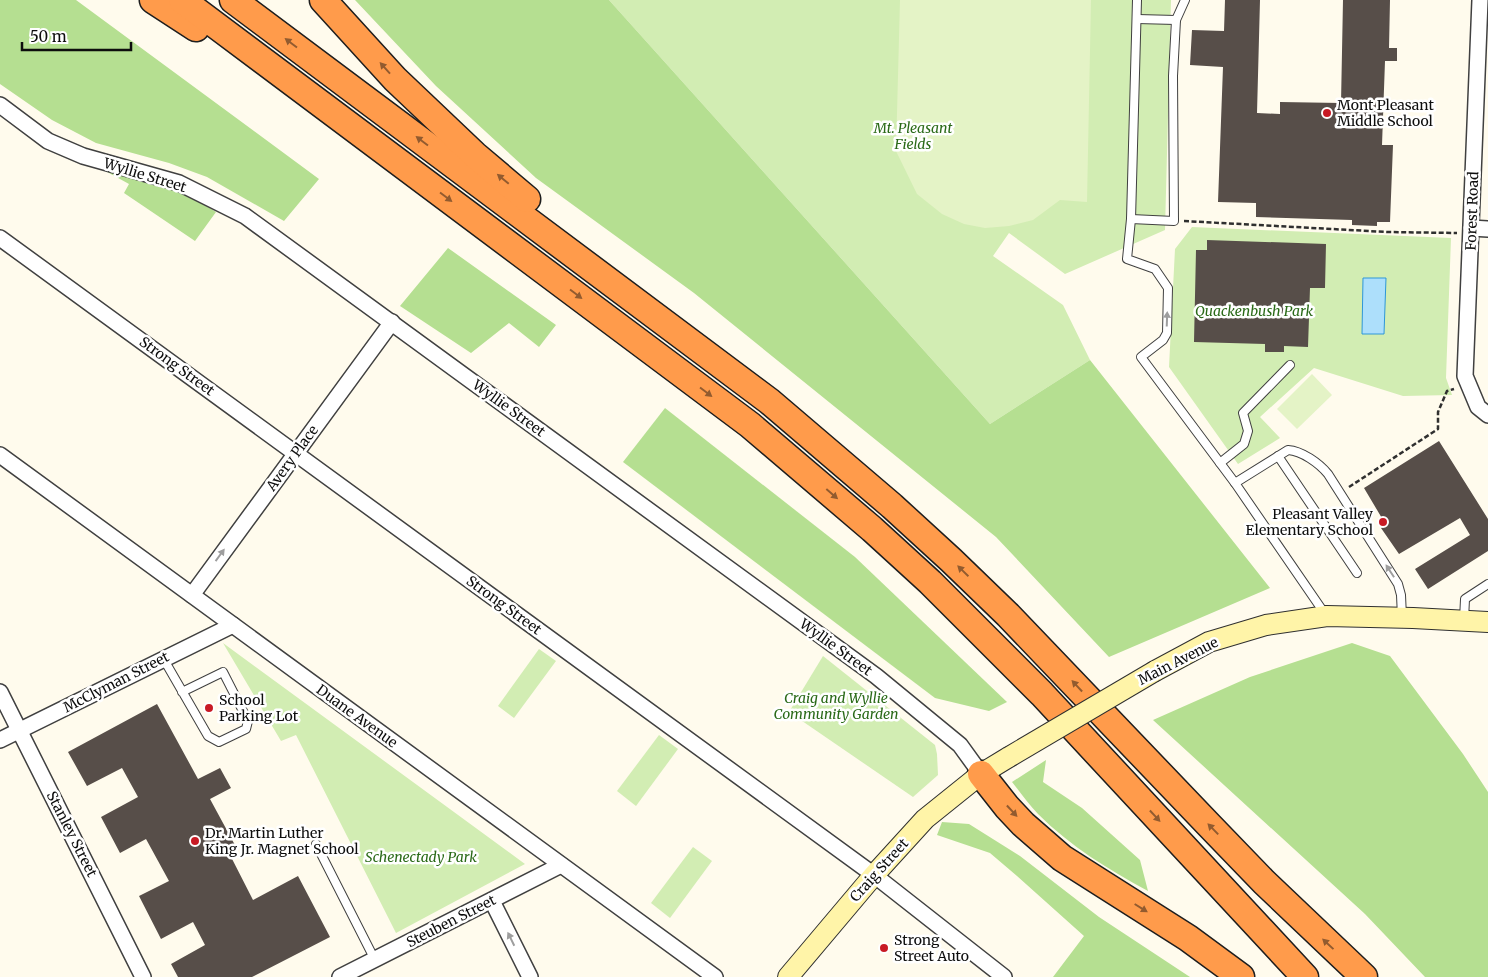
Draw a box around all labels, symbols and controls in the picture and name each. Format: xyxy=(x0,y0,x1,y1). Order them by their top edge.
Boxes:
scale bar xyxy=(22,20,131,52)
text: 50 m xyxy=(30,27,67,46)
one-way arrow xyxy=(285,38,298,49)
one-way arrow xyxy=(379,63,391,75)
place label: Mont Pleasant Middle School xyxy=(1337,96,1434,130)
marker: Mont Pleasant Middle School xyxy=(1321,107,1333,119)
park label: Mt. Pleasant Fields xyxy=(873,119,952,153)
one-way arrow xyxy=(416,135,429,146)
street label: Wyllie Street xyxy=(101,154,189,196)
street label: Forest Road xyxy=(1462,171,1482,251)
one-way arrow xyxy=(498,173,510,185)
one-way arrow xyxy=(439,192,453,202)
one-way arrow xyxy=(569,289,583,299)
park label: Quackenbush Park xyxy=(1195,302,1313,320)
one-way arrow xyxy=(1164,311,1172,327)
street label: Strong Street xyxy=(136,333,219,400)
street label: Wyllie Street xyxy=(468,375,549,441)
one-way arrow xyxy=(699,386,712,397)
street label: Avery Place xyxy=(261,422,322,495)
one-way arrow xyxy=(825,488,837,500)
place label: Pleasant Valley Elementary School xyxy=(1246,505,1374,539)
marker: Pleasant Valley Elementary School xyxy=(1377,516,1389,528)
one-way arrow xyxy=(215,549,226,562)
one-way arrow xyxy=(957,565,969,577)
one-way arrow xyxy=(1385,565,1395,578)
street label: Strong Street xyxy=(463,572,546,639)
street label: Wyllie Street xyxy=(795,614,876,680)
street label: Main Avenue xyxy=(1135,633,1221,689)
street label: McClyman Street xyxy=(60,647,172,716)
one-way arrow xyxy=(1071,680,1083,692)
street label: Duane Avenue xyxy=(313,681,401,751)
park label: Craig and Wyllie Community Garden xyxy=(774,689,898,723)
place label: School Parking Lot xyxy=(219,691,299,725)
marker: School Parking Lot xyxy=(203,702,215,714)
street label: Stanley Street xyxy=(43,788,102,880)
one-way arrow xyxy=(1006,805,1018,817)
one-way arrow xyxy=(1149,810,1161,822)
place label: Dr. Martin Luther King Jr. Magnet School xyxy=(205,824,359,858)
one-way arrow xyxy=(1207,824,1219,836)
street label: Craig Street xyxy=(846,834,912,905)
marker: Dr. Martin Luther King Jr. Magnet School xyxy=(189,835,201,847)
park label: Schenectady Park xyxy=(365,848,477,866)
street label: Steuben Street xyxy=(403,891,499,951)
one-way arrow xyxy=(1135,904,1148,913)
place label: Strong Street Auto xyxy=(894,931,969,965)
one-way arrow xyxy=(507,932,515,946)
one-way arrow xyxy=(1323,938,1335,950)
marker: Strong Street Auto xyxy=(878,942,890,954)

